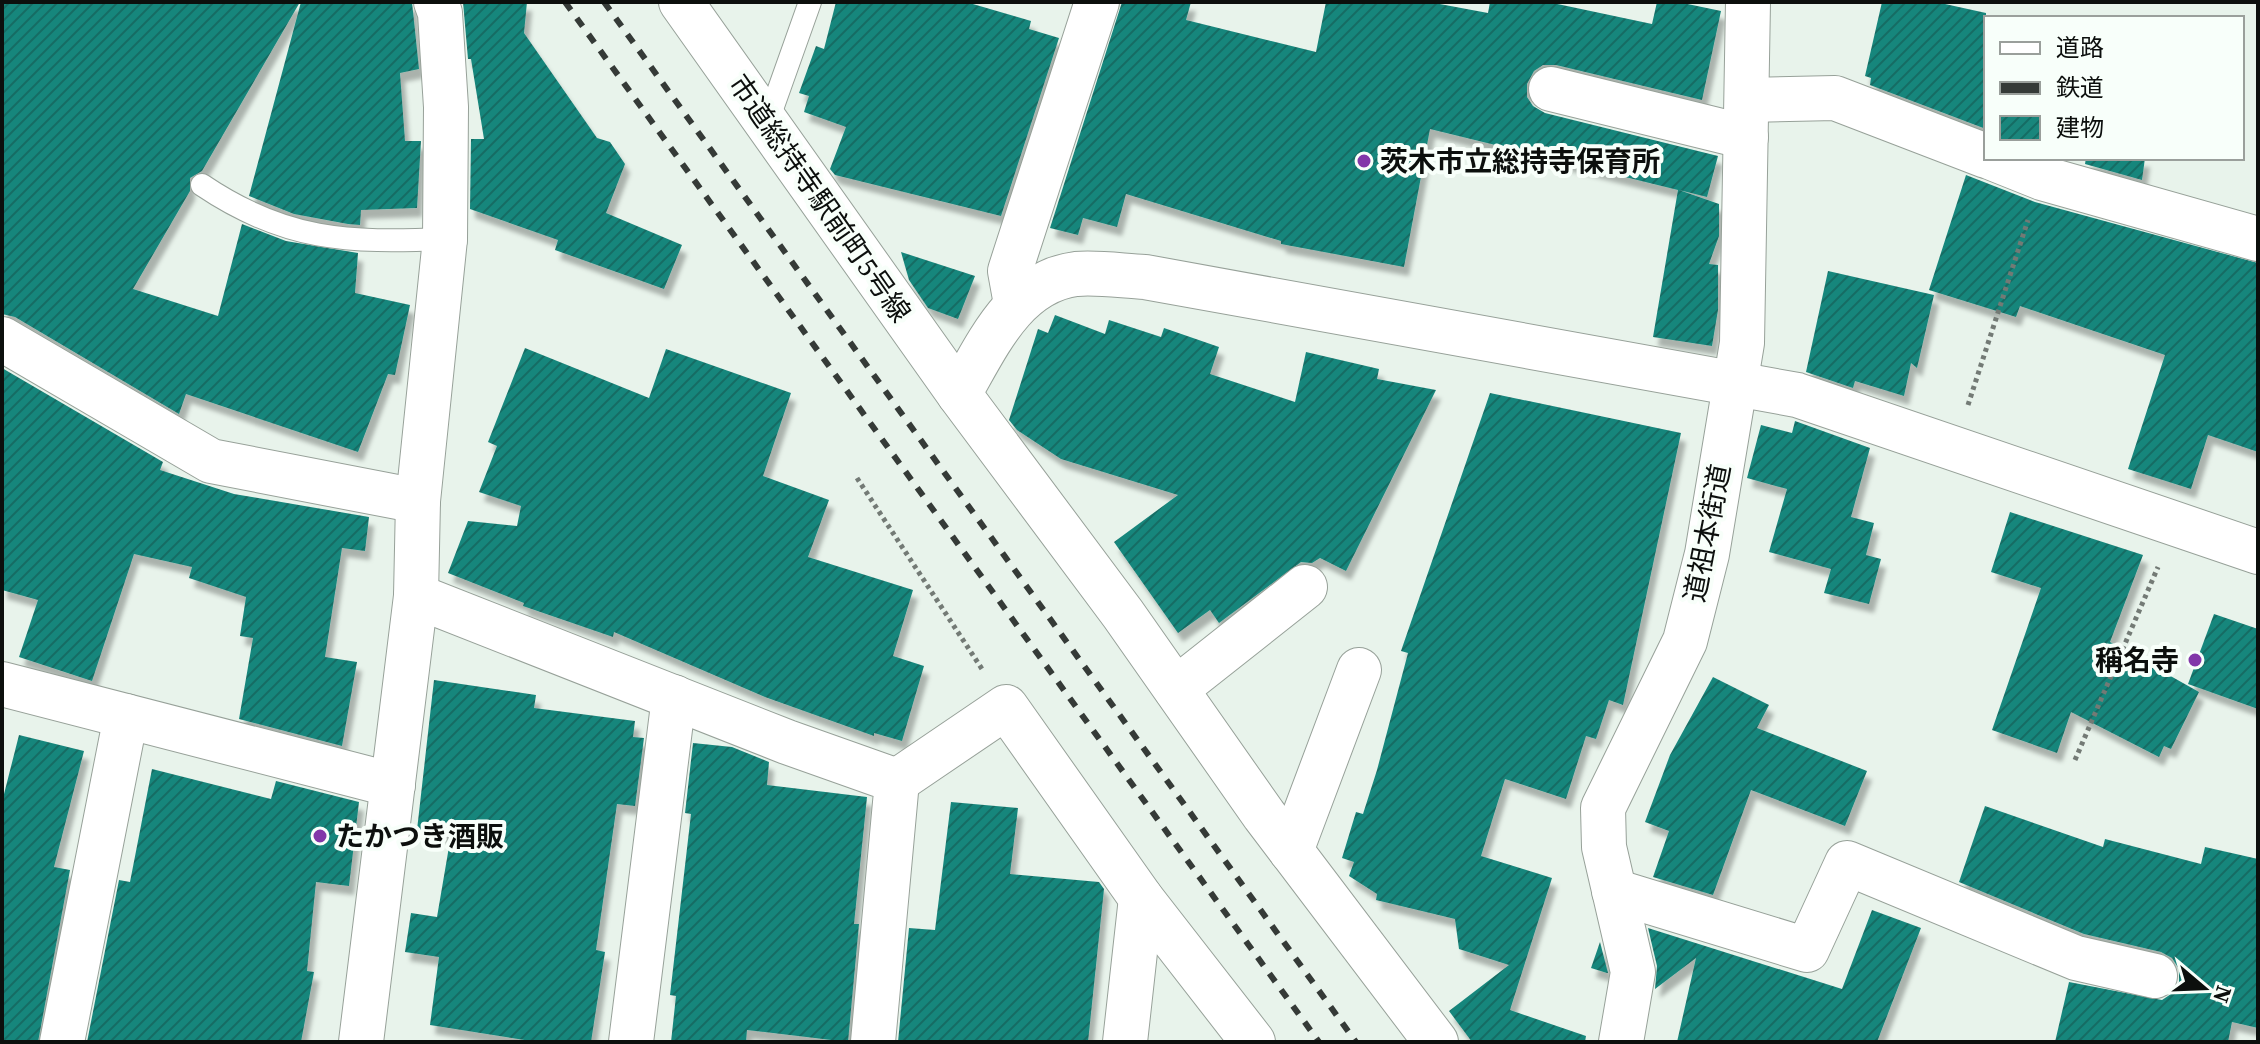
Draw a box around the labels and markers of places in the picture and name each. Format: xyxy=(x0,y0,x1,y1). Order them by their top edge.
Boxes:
place label: 茨木市立総持寺保育所 xyxy=(1380,142,1660,180)
marker: 茨木市立総持寺保育所 xyxy=(1355,152,1373,170)
place label: 稱名寺 xyxy=(2095,641,2179,679)
marker: 稱名寺 xyxy=(2186,651,2204,669)
place label: たかつき酒販 xyxy=(336,817,504,855)
marker: たかつき酒販 xyxy=(311,827,329,845)

